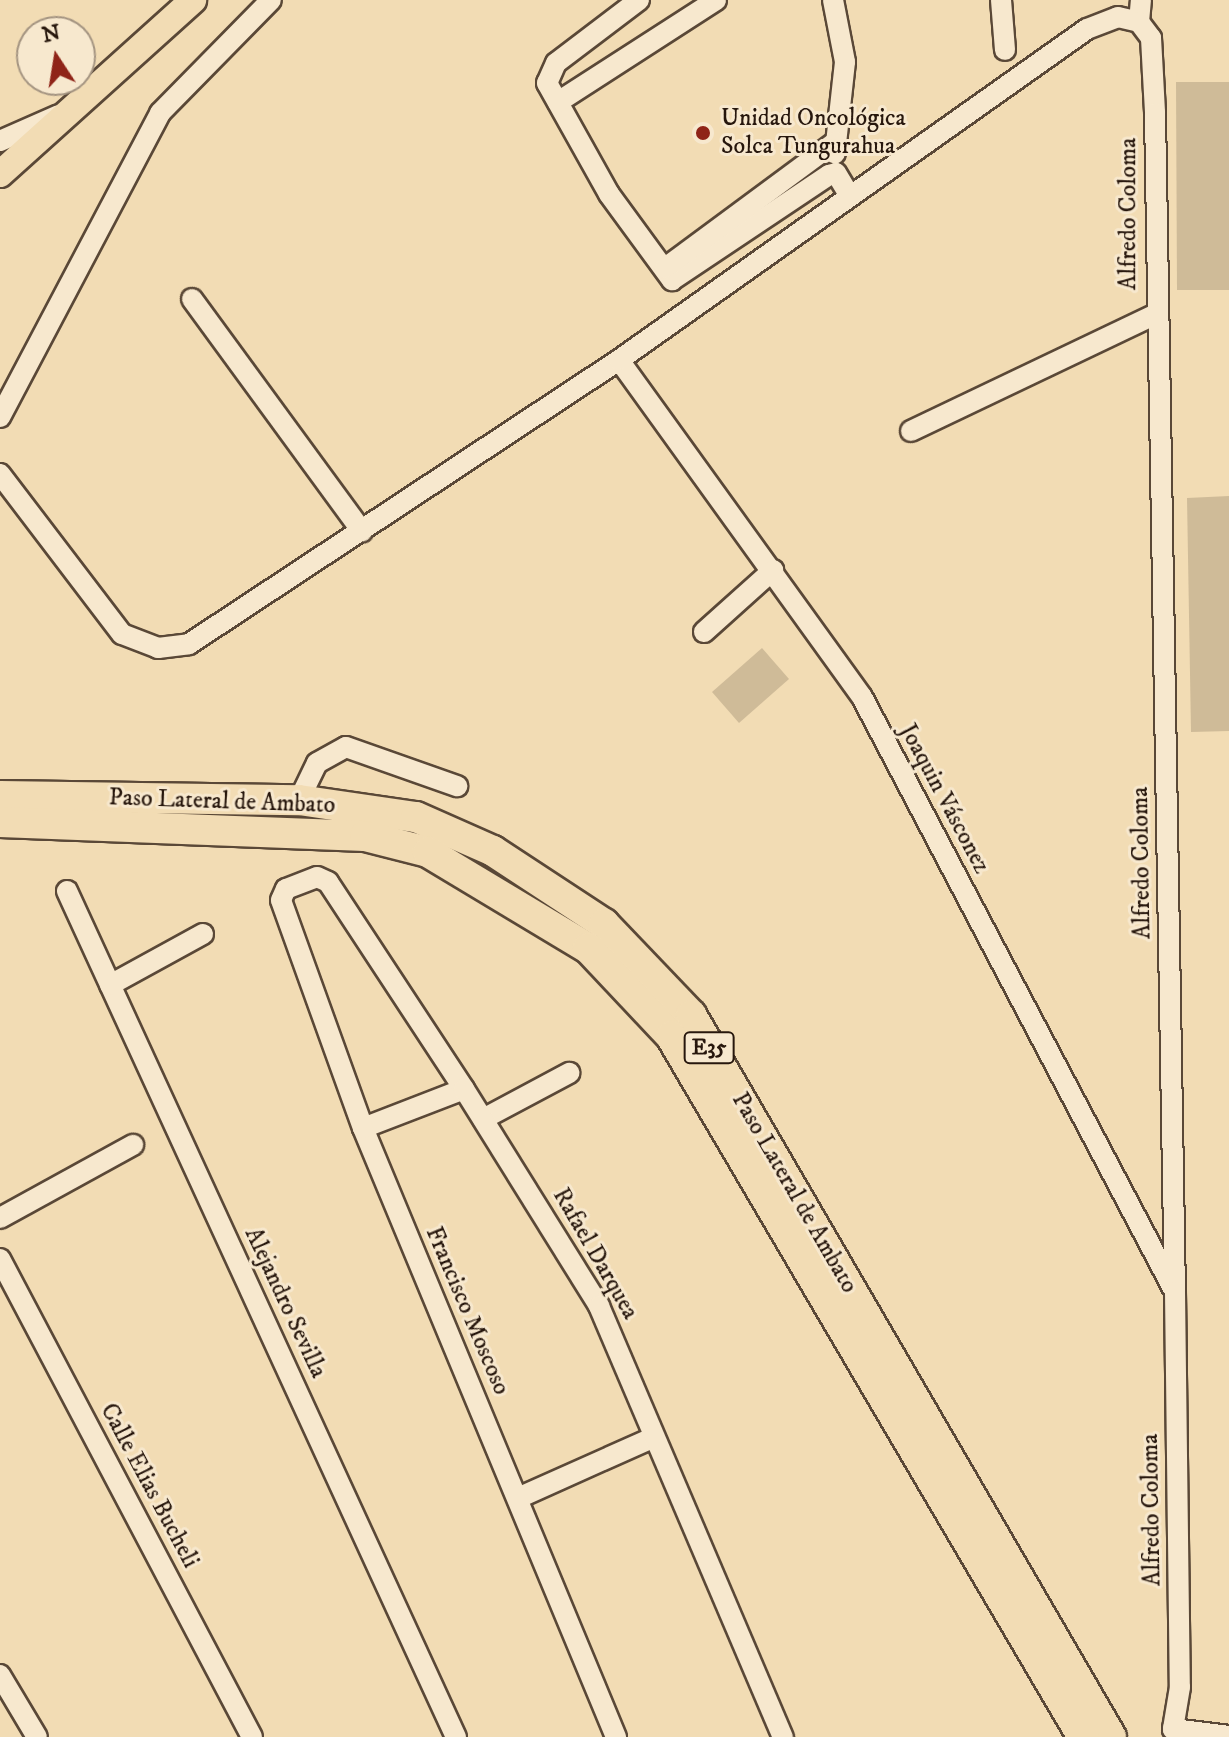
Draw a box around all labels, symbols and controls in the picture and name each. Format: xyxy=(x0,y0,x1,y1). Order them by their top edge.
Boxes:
north arrow xyxy=(16,16,96,96)
text: N xyxy=(40,19,63,49)
place label: Unidad Oncológica Solca Tungurahua xyxy=(721,105,906,161)
marker: Unidad Oncológica Solca Tungurahua xyxy=(692,122,714,144)
street label: Alfredo Coloma xyxy=(1115,138,1143,290)
street label: Joaquin Vásconez xyxy=(893,719,995,879)
street label: Paso Lateral de Ambato xyxy=(108,784,336,820)
street label: Alfredo Coloma xyxy=(1126,787,1158,939)
road number: E35 xyxy=(683,1030,735,1066)
street label: Paso Lateral de Ambato xyxy=(725,1088,863,1298)
street label: Rafael Darquea xyxy=(546,1183,644,1325)
street label: Alejandro Sevilla xyxy=(238,1223,332,1383)
street label: Francisco Moscoso xyxy=(419,1223,515,1399)
street label: Calle Elias Bucheli xyxy=(94,1399,204,1573)
street label: Alfredo Coloma xyxy=(1136,1434,1168,1586)

